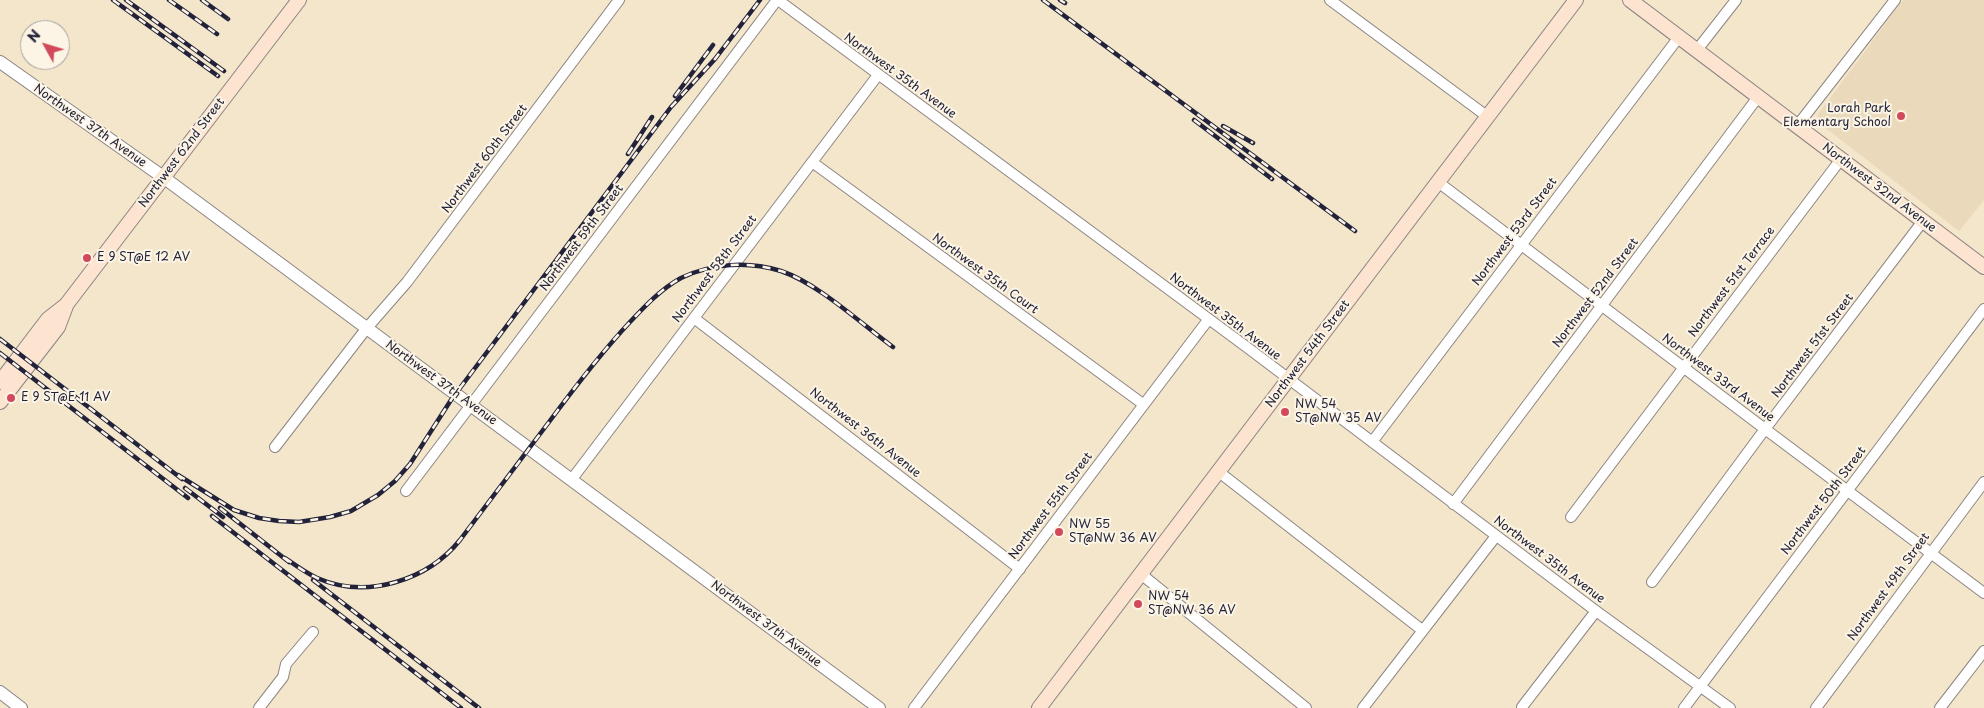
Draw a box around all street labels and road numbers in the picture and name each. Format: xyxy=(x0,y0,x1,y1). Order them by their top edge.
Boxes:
street label: Northwest 35th Avenue xyxy=(841,30,959,122)
street label: Northwest 37th Avenue xyxy=(31,82,149,170)
street label: Northwest 62nd Street xyxy=(136,95,228,211)
street label: Northwest 60th Street xyxy=(439,102,531,216)
street label: Northwest 32nd Avenue xyxy=(1819,140,1939,236)
street label: Northwest 53rd Street xyxy=(1470,175,1560,289)
street label: Northwest 59th Street xyxy=(537,182,627,294)
street label: Northwest 58th Street xyxy=(670,213,760,325)
street label: Northwest 51st Terrace xyxy=(1686,224,1778,340)
street label: Northwest 35th Court xyxy=(929,231,1041,317)
street label: Northwest 52nd Street xyxy=(1550,235,1642,351)
street label: Northwest 35th Avenue xyxy=(1167,270,1283,364)
street label: Northwest 51st Street xyxy=(1769,291,1857,401)
street label: Northwest 54th Street xyxy=(1263,297,1353,411)
street label: Northwest 33rd Avenue xyxy=(1659,331,1777,425)
street label: Northwest 37th Avenue xyxy=(382,338,500,428)
street label: Northwest 36th Avenue xyxy=(807,385,923,481)
street label: Northwest 50th Street xyxy=(1779,444,1869,558)
street label: Northwest 55th Street xyxy=(1006,450,1096,562)
street label: Northwest 35th Avenue xyxy=(1491,513,1607,607)
street label: Northwest 49th Street xyxy=(1845,530,1933,644)
street label: Northwest 37th Avenue xyxy=(708,578,824,670)

